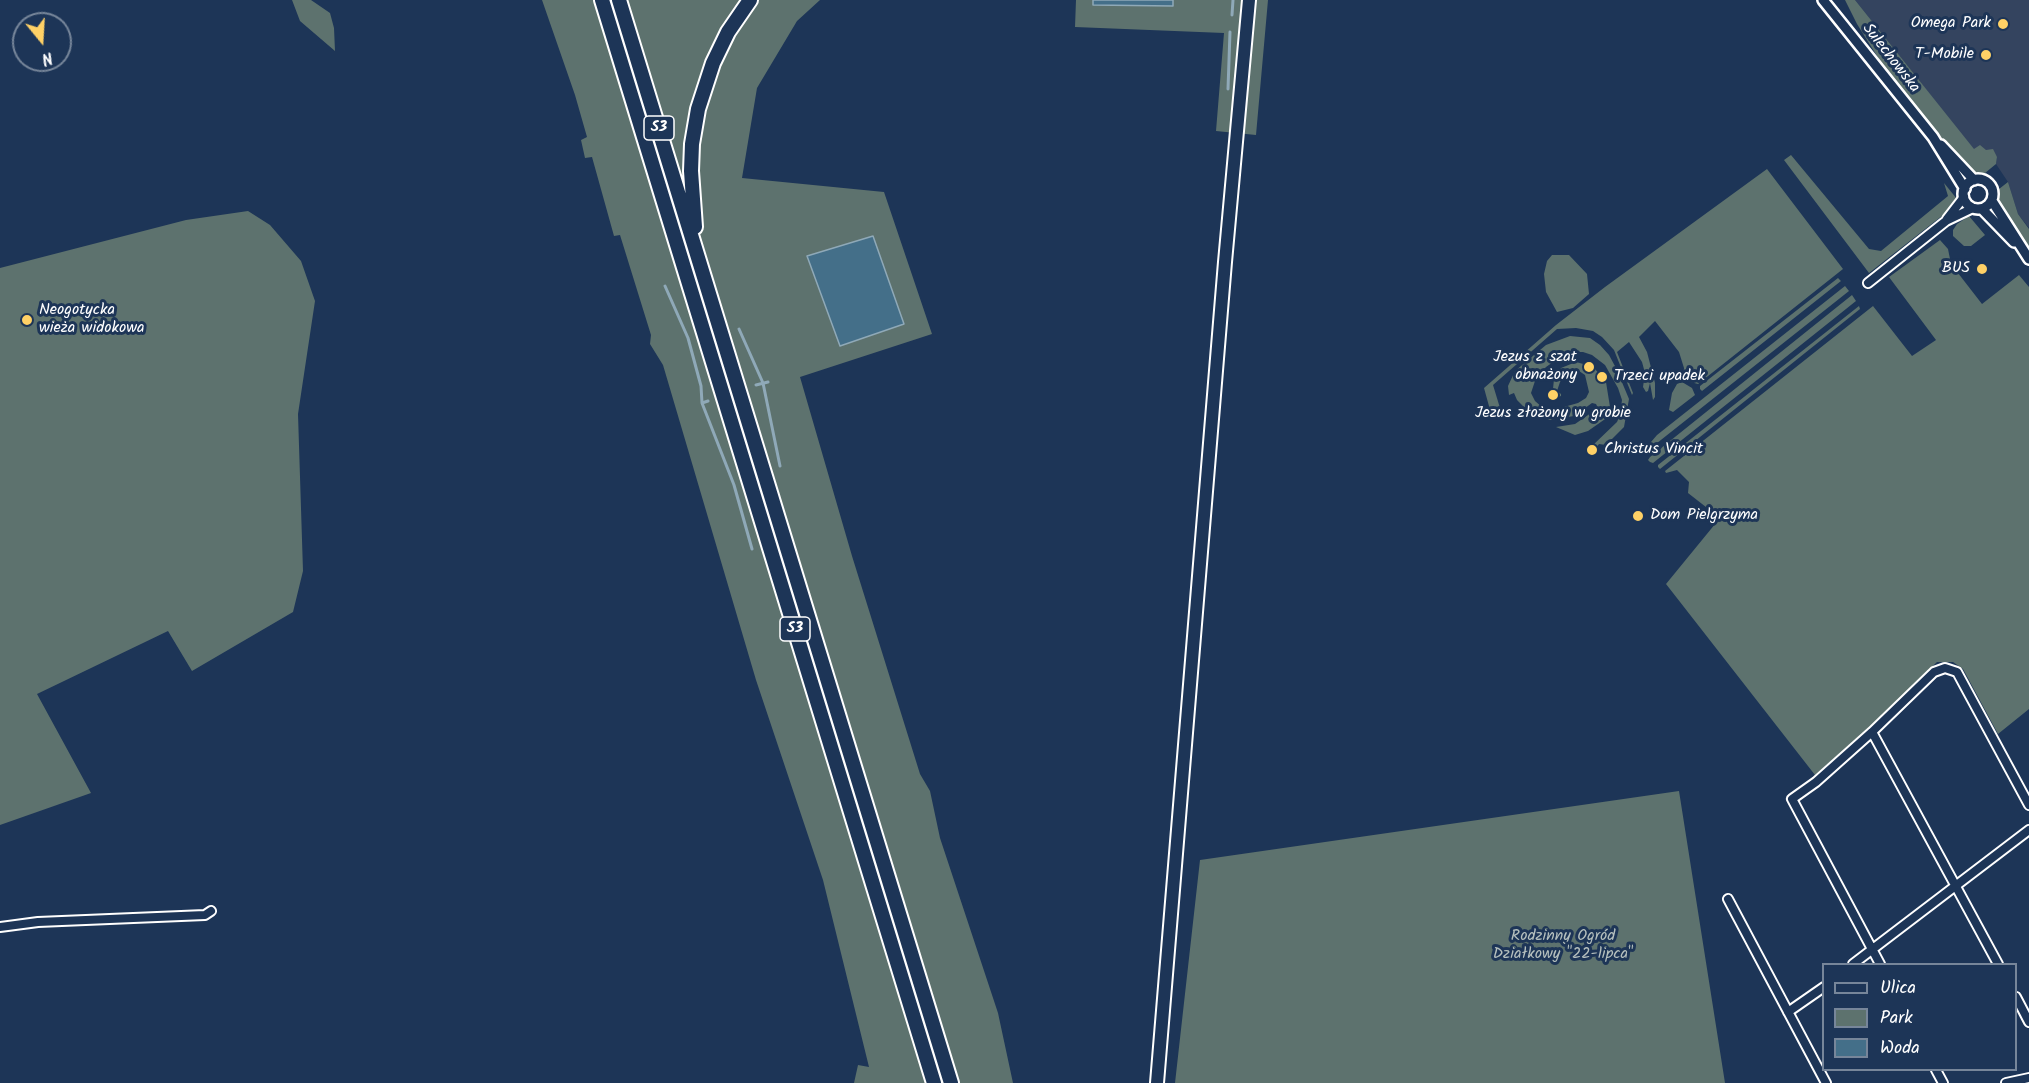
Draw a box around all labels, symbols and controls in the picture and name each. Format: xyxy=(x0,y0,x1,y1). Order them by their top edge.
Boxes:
north arrow xyxy=(12,12,72,72)
place label: Omega Park xyxy=(1911,14,1991,34)
marker: Omega Park xyxy=(1996,17,2010,31)
street label: Sulechowska xyxy=(1857,20,1923,98)
text: N xyxy=(38,44,56,71)
place label: T-Mobile xyxy=(1915,45,1974,65)
marker: T-Mobile xyxy=(1979,48,1993,62)
road number: S3 xyxy=(644,116,674,140)
place label: BUS xyxy=(1942,259,1970,279)
marker: BUS xyxy=(1975,262,1989,276)
place label: Neogotycka wieża widokowa xyxy=(39,301,144,339)
marker: Neogotycka wieża widokowa xyxy=(20,313,34,327)
place label: Jezus z szat obnażony xyxy=(1493,348,1577,386)
marker: Jezus z szat obnażony xyxy=(1582,360,1596,374)
place label: Trzeci upadek xyxy=(1614,367,1705,387)
marker: Trzeci upadek xyxy=(1595,370,1609,384)
marker: Jezus złożony w grobie xyxy=(1546,388,1560,402)
place label: Jezus złożony w grobie xyxy=(1475,404,1631,424)
place label: Christus Vincit xyxy=(1604,440,1703,460)
marker: Christus Vincit xyxy=(1585,443,1599,457)
place label: Dom Pielgrzyma xyxy=(1650,506,1758,526)
marker: Dom Pielgrzyma xyxy=(1631,509,1645,523)
road number: S3 xyxy=(780,617,810,641)
park label: Rodzinny Ogród Działkowy "22-lipca" xyxy=(1493,927,1633,965)
legend xyxy=(1822,963,2017,1071)
text: Ulica xyxy=(1880,974,1916,1003)
text: Park xyxy=(1880,1004,1913,1033)
text: Woda xyxy=(1880,1034,1920,1063)

